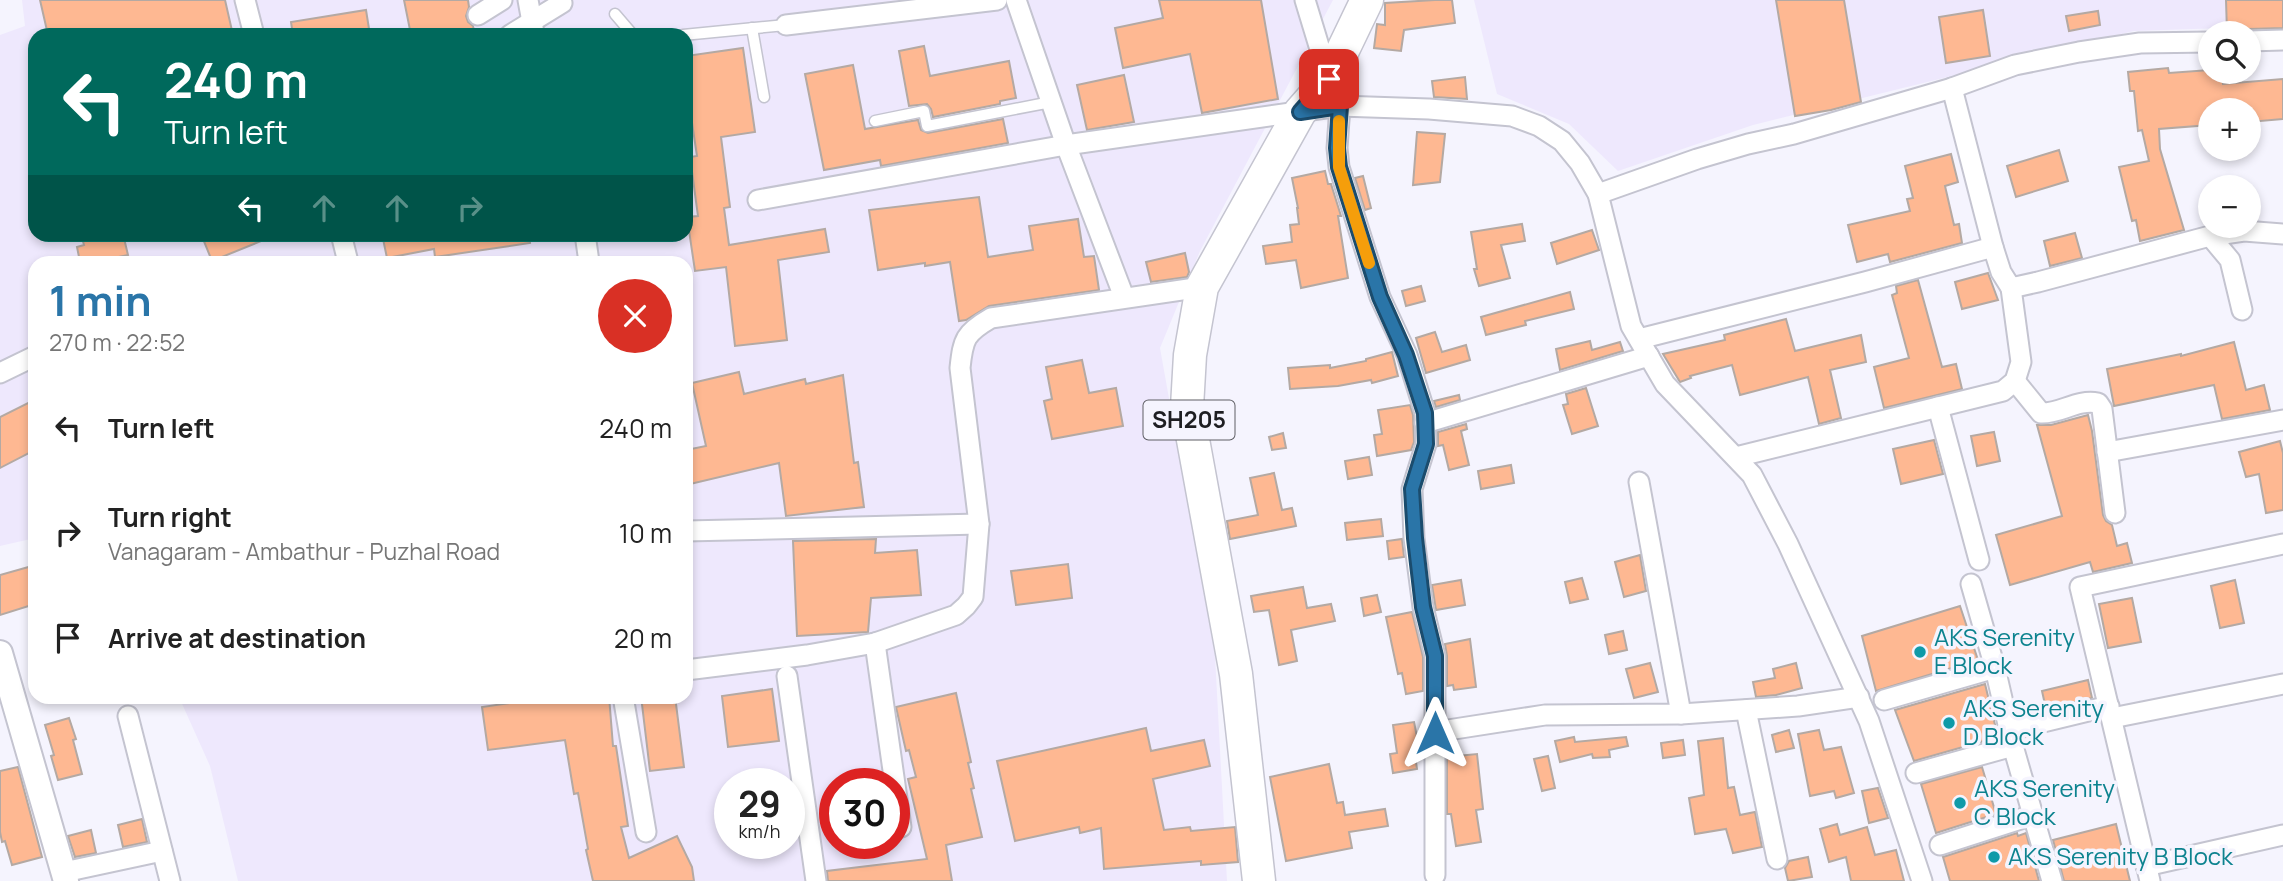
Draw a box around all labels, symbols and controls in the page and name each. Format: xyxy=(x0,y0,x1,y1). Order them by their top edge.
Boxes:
map controls xyxy=(2198,21,2261,238)
button: search xyxy=(2198,21,2261,84)
text: 240 m xyxy=(164,46,308,113)
pin xyxy=(1299,49,1359,109)
icon: left xyxy=(49,56,140,147)
icon: arrive xyxy=(1310,60,1348,98)
button: + xyxy=(2198,98,2261,161)
text: Turn left xyxy=(164,110,288,154)
button: − xyxy=(2198,175,2261,238)
icon: left xyxy=(232,189,270,227)
icon: ahead xyxy=(305,189,343,227)
icon: ahead xyxy=(378,189,416,227)
icon: right xyxy=(451,189,489,227)
text: 1 min xyxy=(49,271,152,329)
button: close xyxy=(598,279,672,353)
text: 270 m · 22:52 xyxy=(49,326,185,358)
road number: SH205 xyxy=(1144,400,1234,440)
icon: left xyxy=(49,409,87,447)
text: Turn left xyxy=(108,410,215,446)
text: 240 m xyxy=(599,410,672,446)
text: Turn right xyxy=(108,499,232,535)
icon: right xyxy=(49,514,87,552)
text: 10 m xyxy=(619,515,672,551)
text: Vanagaram - Ambathur - Puzhal Road xyxy=(108,535,500,567)
icon: arrive xyxy=(49,619,87,657)
text: Arrive at destination xyxy=(108,620,366,656)
text: 20 m xyxy=(614,620,672,656)
place label: AKS Serenity E Block xyxy=(1934,620,2075,681)
marker: AKS Serenity E Block xyxy=(1912,644,1928,660)
place label: AKS Serenity D Block xyxy=(1963,691,2104,752)
position arrow xyxy=(1398,696,1472,770)
marker: AKS Serenity D Block xyxy=(1941,715,1957,731)
speed limit sign: 30 xyxy=(819,768,910,859)
place label: AKS Serenity C Block xyxy=(1974,771,2115,832)
text: 29 xyxy=(738,780,781,828)
marker: AKS Serenity C Block xyxy=(1952,795,1968,811)
text: km/h xyxy=(739,819,780,843)
place label: AKS Serenity B Block xyxy=(2008,839,2234,872)
marker: AKS Serenity B Block xyxy=(1986,849,2002,865)

